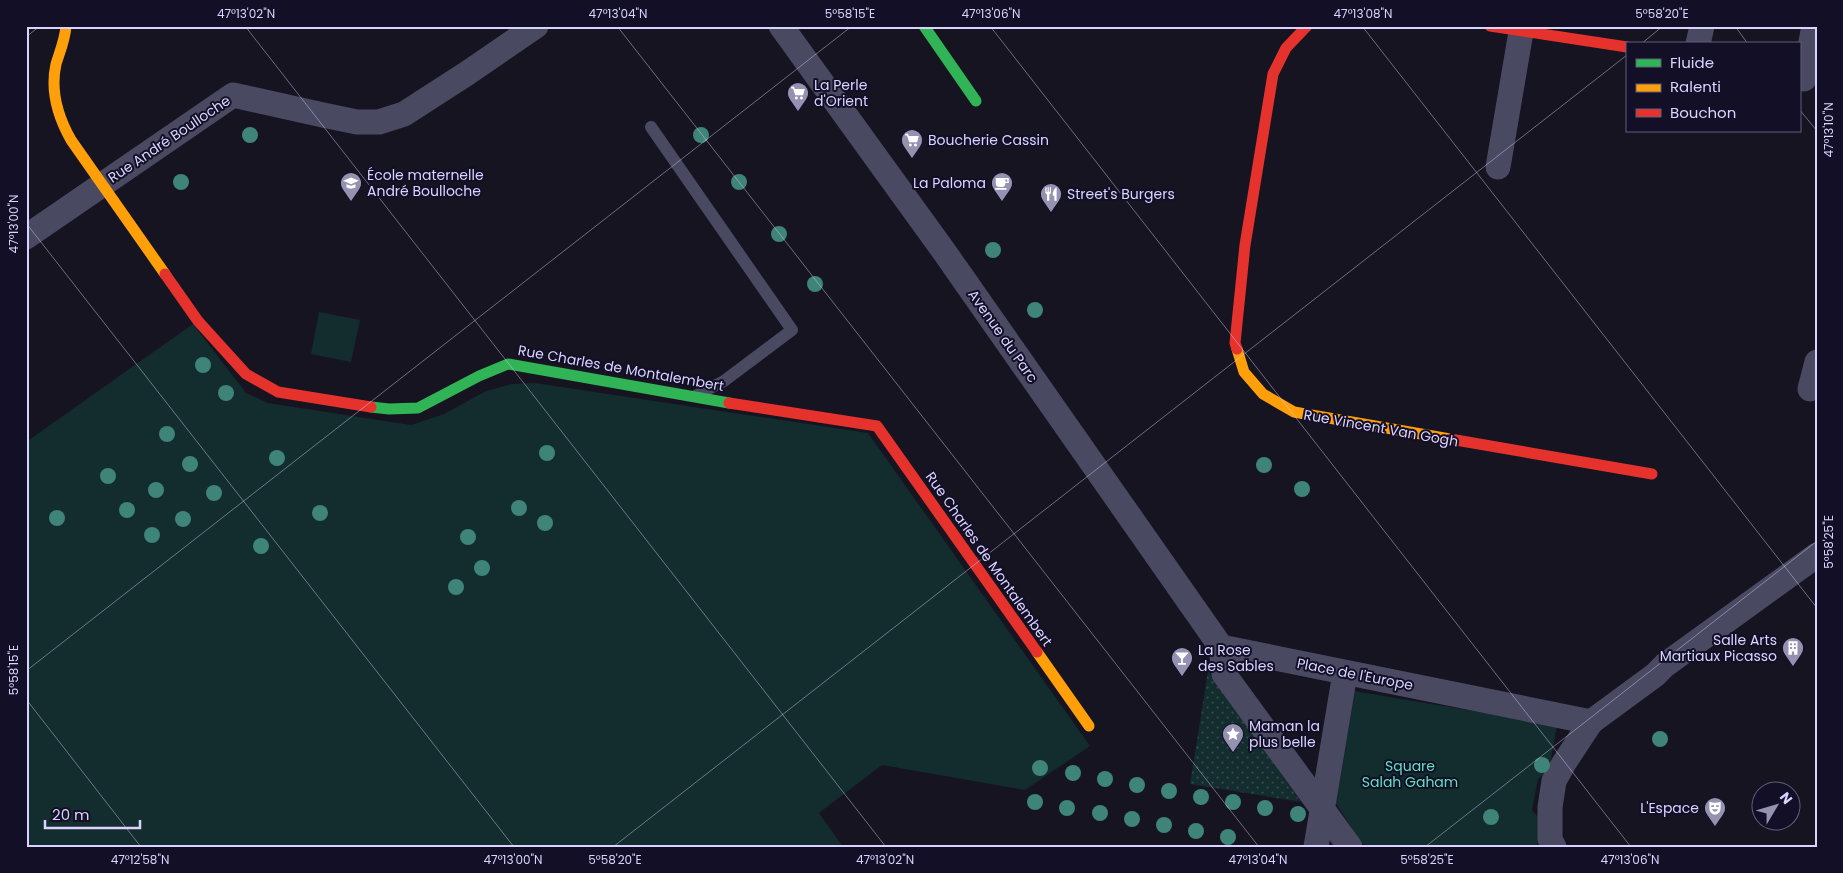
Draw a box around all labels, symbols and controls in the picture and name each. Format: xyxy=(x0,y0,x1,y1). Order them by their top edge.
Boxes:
text: 47°13'02"N xyxy=(217,5,275,22)
text: 47°13'04"N xyxy=(589,5,647,22)
text: 5°58'15"E xyxy=(825,5,875,22)
text: 47°13'06"N xyxy=(962,5,1020,22)
text: 47°13'08"N xyxy=(1334,5,1392,22)
text: 5°58'20"E xyxy=(1635,5,1689,22)
legend xyxy=(1626,42,1800,132)
text: Fluide xyxy=(1670,52,1714,73)
place label: La Perle d'Orient xyxy=(814,75,868,111)
text: Ralenti xyxy=(1670,76,1721,97)
supermarket icon: La Perle d'Orient xyxy=(786,81,810,112)
street label: Rue André Boulloche xyxy=(104,90,234,188)
text: Bouchon xyxy=(1670,102,1736,123)
text: 47°13'10"N xyxy=(1820,102,1837,158)
supermarket icon: Boucherie Cassin xyxy=(900,128,924,159)
place label: Boucherie Cassin xyxy=(928,130,1049,150)
place label: École maternelle André Boulloche xyxy=(367,165,484,201)
school or university icon: École maternelle André Boulloche xyxy=(339,171,363,202)
cafe icon: La Paloma xyxy=(990,171,1014,202)
place label: La Paloma xyxy=(913,173,986,193)
restaurant icon: Street's Burgers xyxy=(1039,182,1063,213)
place label: Street's Burgers xyxy=(1067,184,1175,204)
text: 47°13'00"N xyxy=(5,195,22,253)
street label: Avenue du Parc xyxy=(963,285,1043,387)
street label: Rue Charles de Montalembert xyxy=(516,340,726,396)
street label: Rue Vincent Van Gogh xyxy=(1302,405,1460,451)
street label: Rue Charles de Montalembert xyxy=(921,468,1057,650)
text: 5°58'25"E xyxy=(1820,515,1837,569)
place label: Salle Arts Martiaux Picasso xyxy=(1660,630,1777,666)
building icon: Salle Arts Martiaux Picasso xyxy=(1781,636,1805,667)
place label: La Rose des Sables xyxy=(1198,640,1274,676)
text: 5°58'15"E xyxy=(5,645,22,695)
bar icon: La Rose des Sables xyxy=(1170,646,1194,677)
street label: Place de l'Europe xyxy=(1295,653,1415,695)
place label: Maman la plus belle xyxy=(1249,716,1320,752)
place icon: Maman la plus belle xyxy=(1221,722,1245,753)
park label: Square Salah Gaham xyxy=(1362,756,1458,792)
north arrow xyxy=(1750,780,1800,830)
text: N xyxy=(1775,788,1797,808)
theatre icon: L'Espace xyxy=(1703,796,1727,827)
scale bar xyxy=(45,798,140,830)
place label: L'Espace xyxy=(1640,798,1699,818)
text: 20 m xyxy=(52,804,90,825)
text: 47°12'58"N xyxy=(111,851,169,868)
text: 47°13'00"N xyxy=(484,851,542,868)
text: 5°58'20"E xyxy=(588,851,642,868)
text: 47°13'02"N xyxy=(856,851,914,868)
text: 47°13'04"N xyxy=(1229,851,1287,868)
text: 5°58'25"E xyxy=(1400,851,1454,868)
text: 47°13'06"N xyxy=(1601,851,1659,868)

